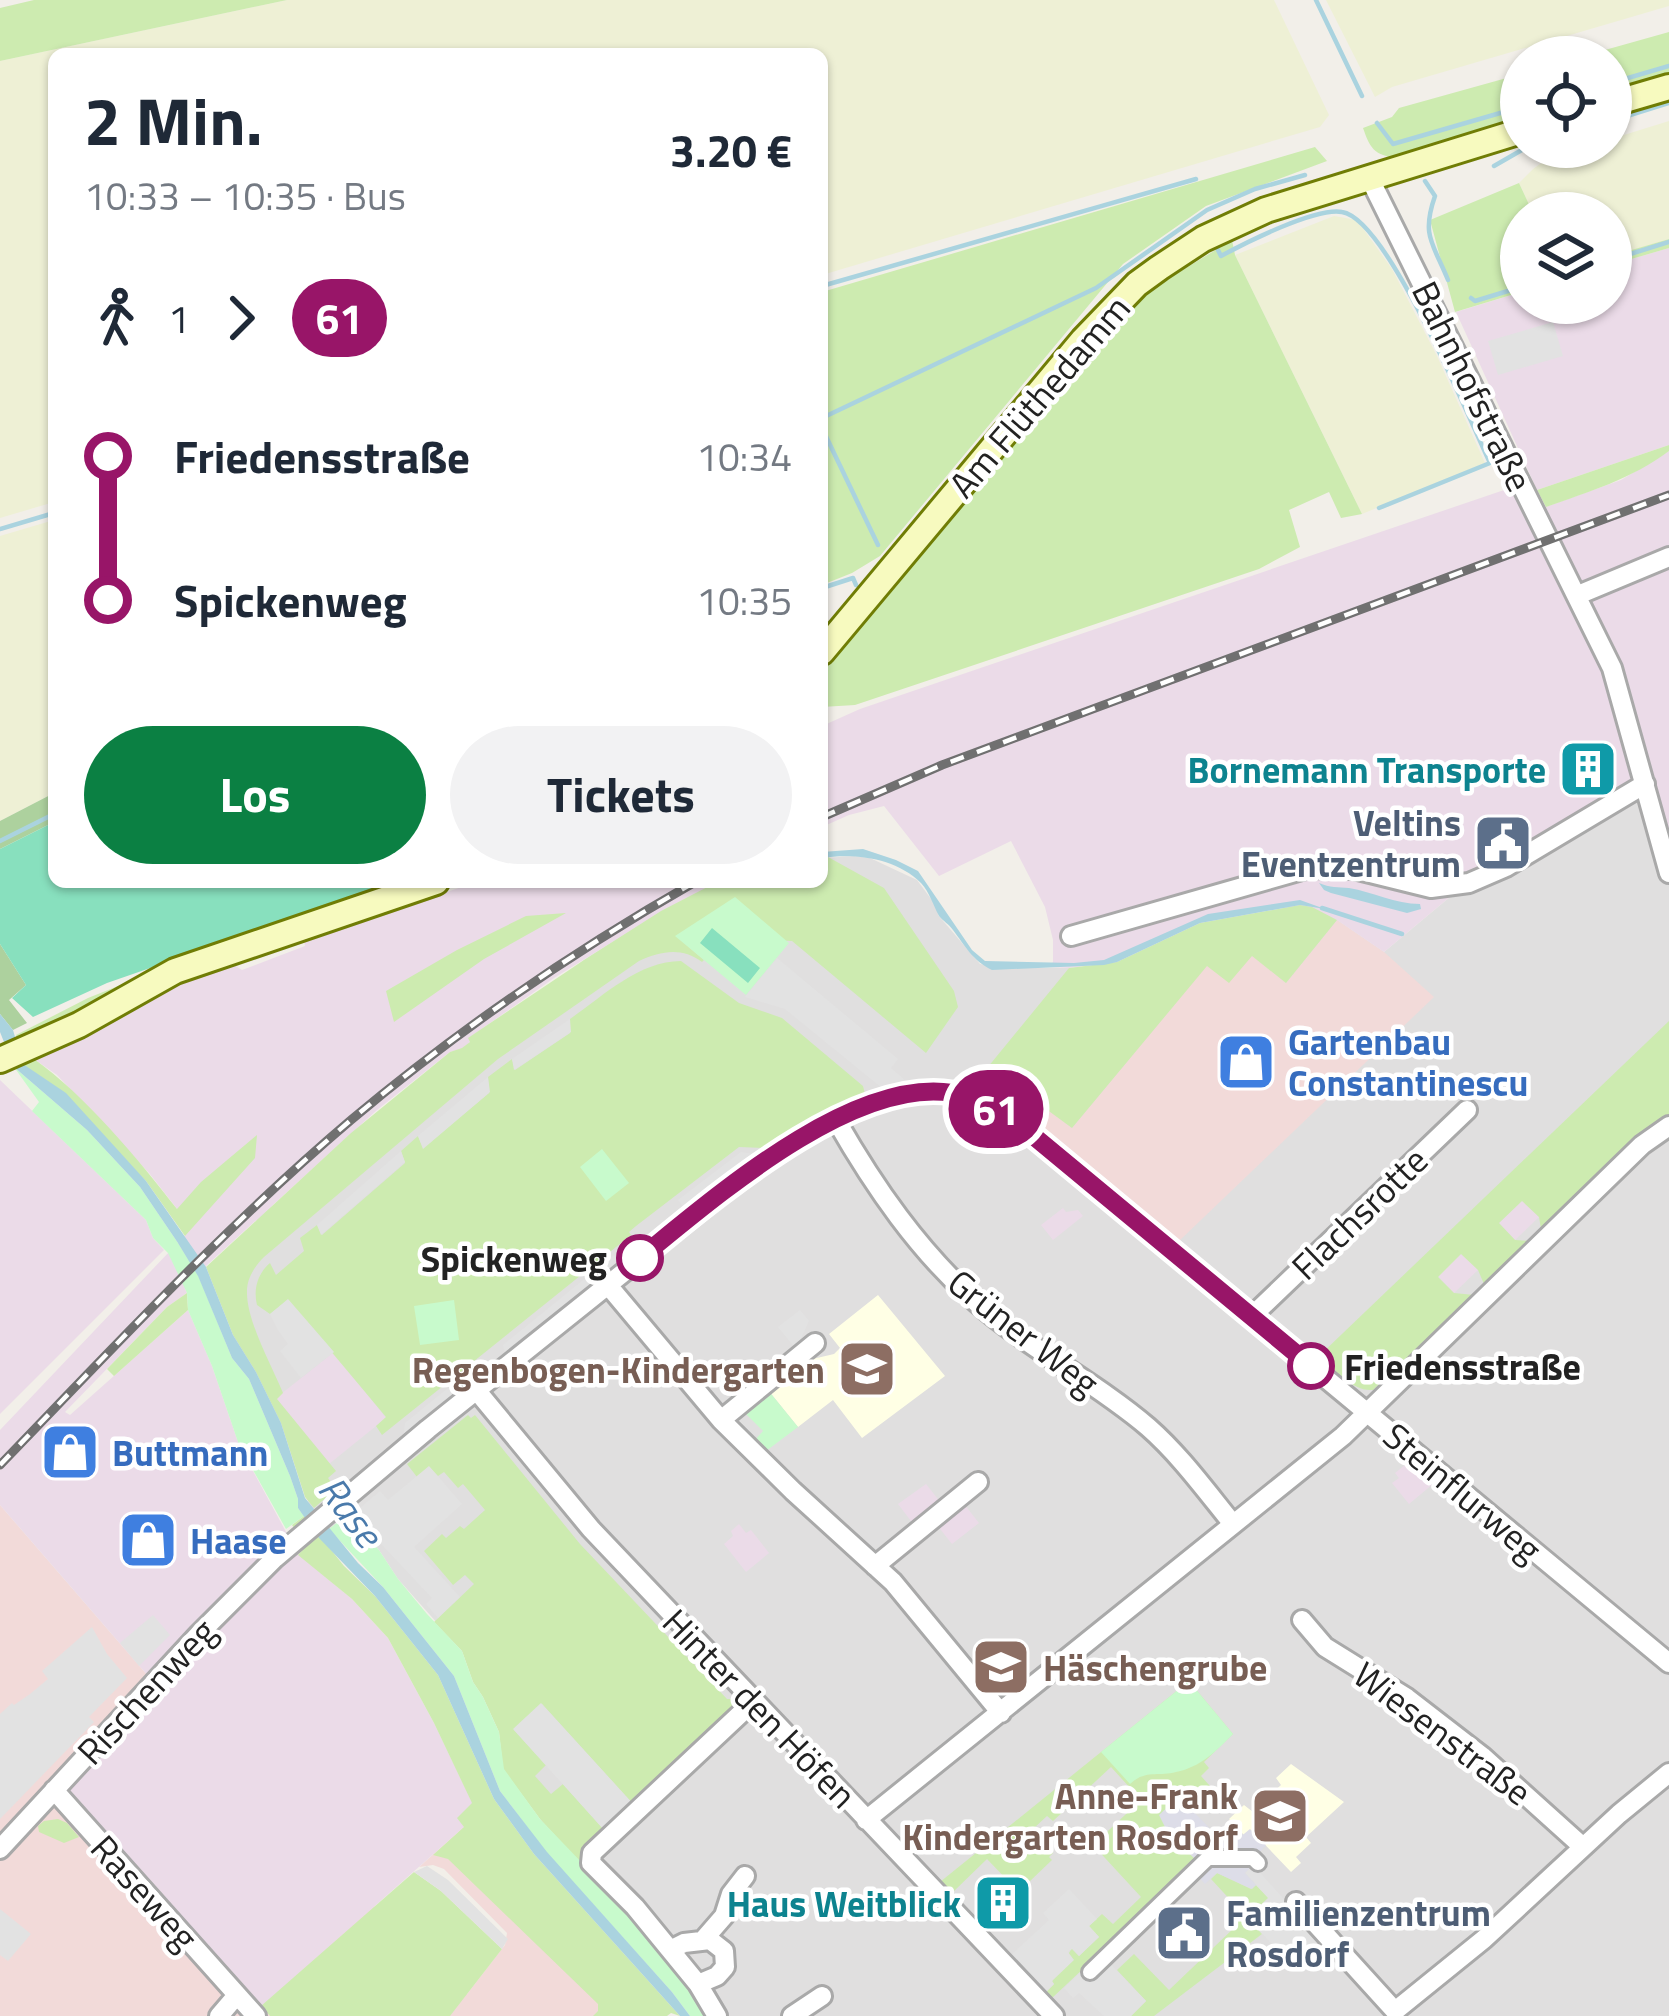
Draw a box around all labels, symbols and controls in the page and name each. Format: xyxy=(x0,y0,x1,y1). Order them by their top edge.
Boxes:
map controls xyxy=(1500,36,1632,324)
button: locate xyxy=(1500,36,1632,168)
text: 2 Min. xyxy=(84,70,263,171)
text: 3.20 € xyxy=(670,116,792,184)
text: 10:33 – 10:35 · Bus xyxy=(84,166,406,225)
button: layers xyxy=(1500,192,1632,324)
street label: Bahnhofstraße xyxy=(1398,272,1548,500)
street label: Am Flüthedamm xyxy=(935,282,1143,510)
icon: walk xyxy=(84,285,150,351)
icon: forward xyxy=(208,285,274,351)
text: 61 xyxy=(316,286,363,350)
text: 1 xyxy=(168,289,190,348)
text: Friedensstraße xyxy=(174,422,470,490)
text: 10:34 xyxy=(696,427,792,486)
text: Spickenweg xyxy=(174,566,407,634)
text: 10:35 xyxy=(696,571,792,630)
button: Los xyxy=(84,726,426,864)
button: Tickets xyxy=(450,726,792,864)
building icon: Bornemann Transporte xyxy=(1557,738,1619,800)
place label: Bornemann Transporte xyxy=(1188,742,1546,797)
place label: Veltins Eventzentrum xyxy=(1241,795,1461,891)
public building icon: Veltins Eventzentrum xyxy=(1472,812,1534,874)
place label: Gartenbau Constantinescu xyxy=(1288,1014,1528,1110)
shop icon: Gartenbau Constantinescu xyxy=(1215,1031,1277,1093)
line badge: 61 xyxy=(942,1070,1050,1148)
text: 61 xyxy=(972,1077,1020,1141)
street label: Flachsrotte xyxy=(1278,1134,1440,1292)
place label: Spickenweg xyxy=(421,1231,607,1286)
marker: Spickenweg xyxy=(618,1236,662,1280)
street label: Grüner Weg xyxy=(936,1255,1112,1409)
school or university icon: Regenbogen-Kindergarten xyxy=(836,1338,898,1400)
place label: Friedensstraße xyxy=(1344,1339,1581,1394)
place label: Regenbogen-Kindergarten xyxy=(412,1342,825,1397)
marker: Friedensstraße xyxy=(1289,1344,1333,1388)
street label: Steinflurweg xyxy=(1371,1409,1555,1575)
shop icon: Buttmann xyxy=(39,1421,101,1483)
place label: Buttmann xyxy=(112,1425,268,1480)
water label: Rase xyxy=(305,1463,399,1561)
shop icon: Haase xyxy=(117,1509,179,1571)
place label: Haase xyxy=(190,1513,287,1568)
street label: Hinter den Höfen xyxy=(650,1596,870,1820)
street label: Rischenweg xyxy=(63,1605,229,1777)
school or university icon: Häschengrube xyxy=(970,1636,1032,1698)
place label: Häschengrube xyxy=(1043,1640,1267,1695)
street label: Wiesenstraße xyxy=(1342,1648,1544,1818)
place label: Anne-Frank Kindergarten Rosdorf xyxy=(902,1768,1238,1864)
school or university icon: Anne-Frank Kindergarten Rosdorf xyxy=(1249,1785,1311,1847)
street label: Raseweg xyxy=(78,1822,212,1962)
building icon: Haus Weitblick xyxy=(972,1872,1034,1934)
place label: Haus Weitblick xyxy=(727,1876,961,1931)
place label: Familienzentrum Rosdorf xyxy=(1226,1885,1491,1981)
public building icon: Familienzentrum Rosdorf xyxy=(1153,1902,1215,1964)

